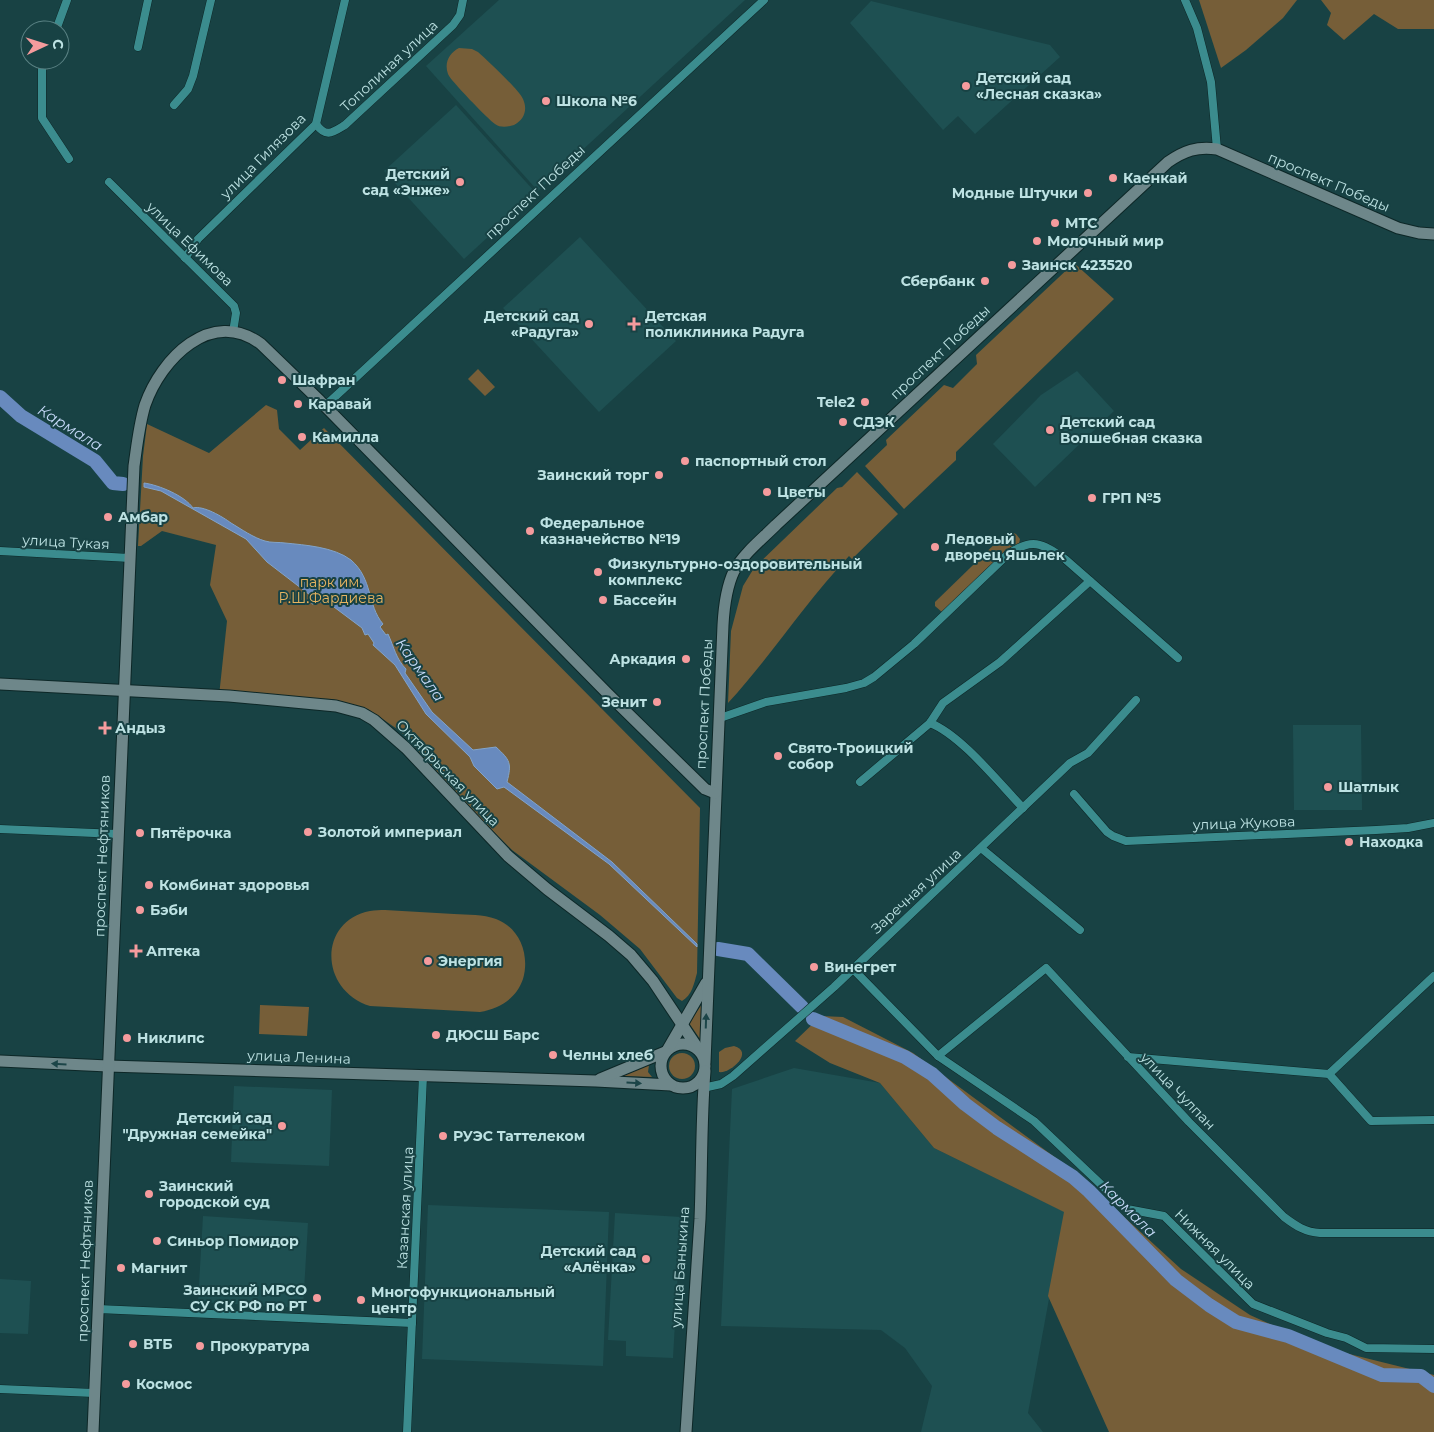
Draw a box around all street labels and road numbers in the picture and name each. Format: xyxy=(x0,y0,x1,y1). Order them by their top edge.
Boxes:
street label: Тополиная улица xyxy=(337,16,441,116)
street label: улица Гилязова xyxy=(216,109,310,203)
street label: проспект Победы xyxy=(481,141,589,243)
street label: проспект Победы xyxy=(1265,148,1393,216)
street label: улица Ефимова xyxy=(142,197,237,290)
street label: проспект Победы xyxy=(886,301,994,403)
street label: улица Тукая xyxy=(21,531,110,553)
street label: проспект Победы xyxy=(692,638,716,770)
street label: Октябрьская улица xyxy=(392,716,504,830)
street label: проспект Нефтяников xyxy=(90,775,114,937)
street label: улица Жукова xyxy=(1191,812,1296,834)
street label: Заречная улица xyxy=(867,845,965,937)
street label: улица Ленина xyxy=(246,1046,351,1068)
street label: улица Чулпан xyxy=(1136,1048,1219,1133)
street label: Казанская улица xyxy=(393,1146,417,1270)
street label: проспект Нефтяников xyxy=(73,1180,97,1342)
street label: Нижняя улица xyxy=(1171,1205,1259,1293)
street label: улица Баныкина xyxy=(667,1206,693,1329)

